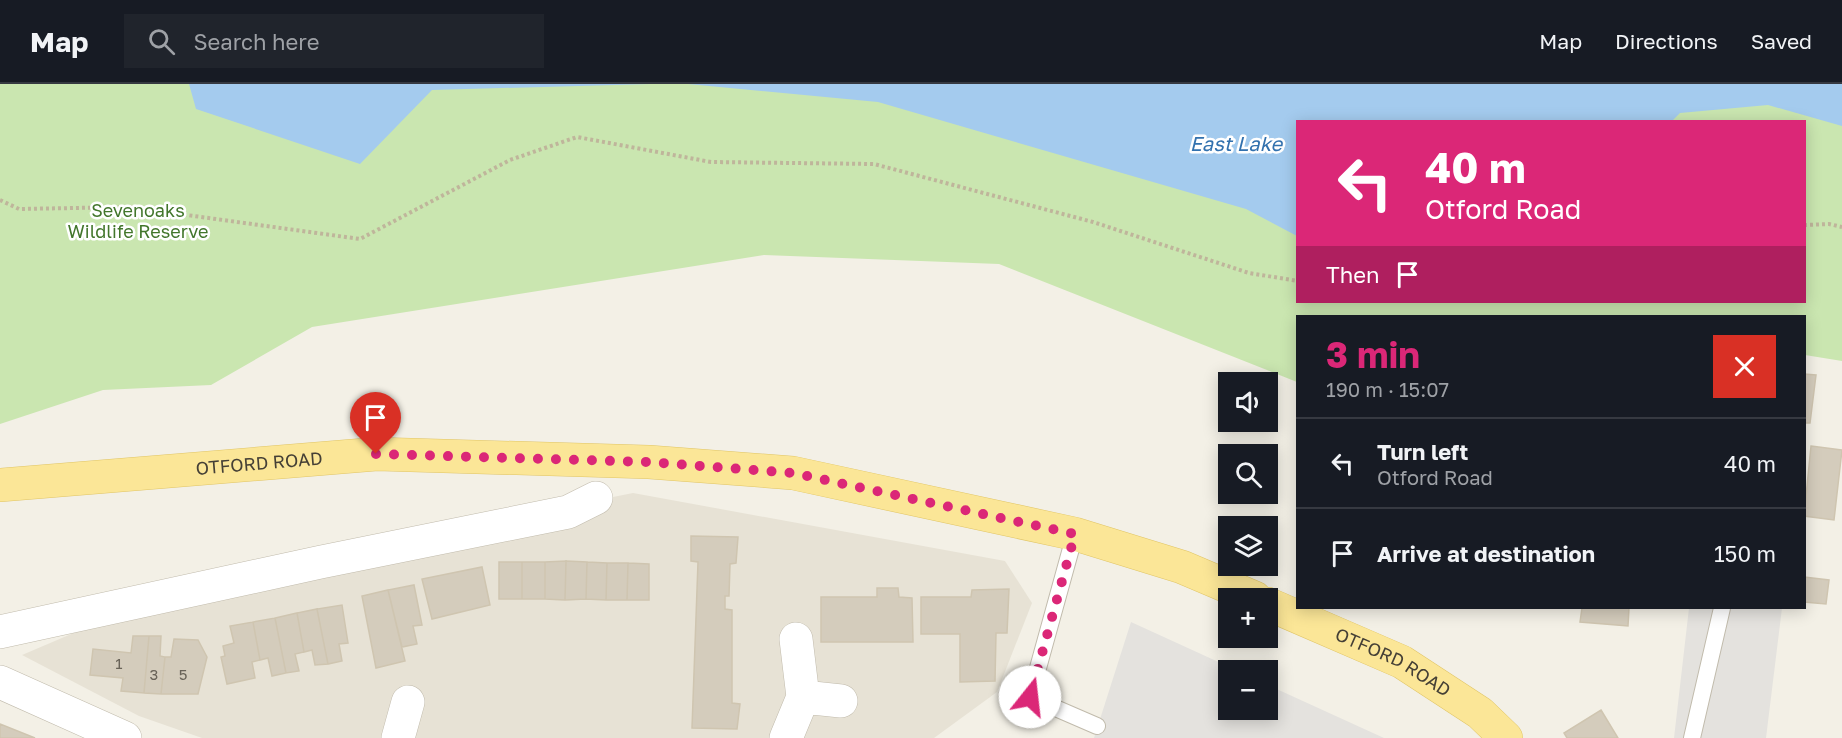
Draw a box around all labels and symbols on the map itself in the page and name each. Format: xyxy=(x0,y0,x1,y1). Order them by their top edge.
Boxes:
water label: East Lake xyxy=(1190,131,1284,155)
park label: Sevenoaks Wildlife Reserve xyxy=(68,199,208,242)
pin xyxy=(350,392,401,454)
street label: OTFORD ROAD xyxy=(195,447,323,479)
street label: OTFORD ROAD xyxy=(1332,623,1455,701)
house number: 1 xyxy=(115,654,123,672)
house number: 3 xyxy=(150,665,158,683)
house number: 5 xyxy=(179,665,187,683)
position arrow xyxy=(998,665,1062,729)

